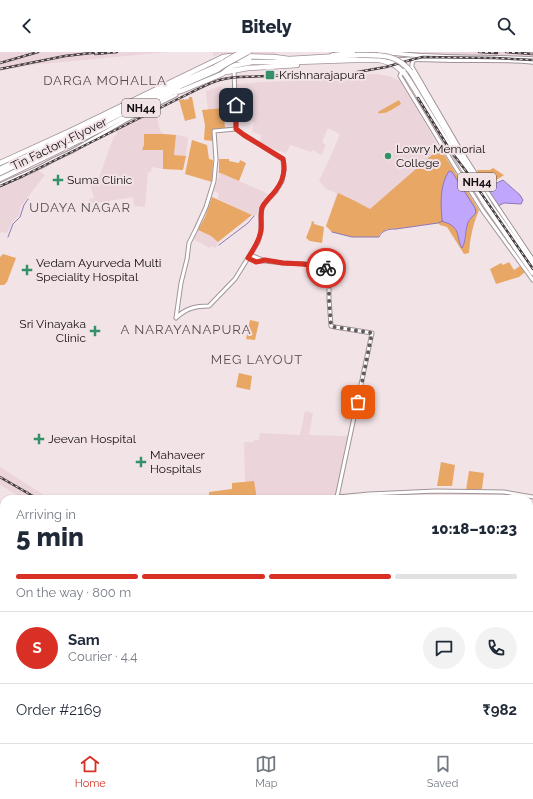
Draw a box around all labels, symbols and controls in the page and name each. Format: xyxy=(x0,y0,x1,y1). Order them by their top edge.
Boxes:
icon: back xyxy=(16,15,38,37)
icon: search xyxy=(495,15,517,37)
text: Bitely xyxy=(241,16,292,37)
place label: Krishnarajapura xyxy=(279,68,365,82)
marker: Krishnarajapura xyxy=(264,69,276,81)
district label: DARGA MOHALLA xyxy=(43,73,167,88)
pin xyxy=(219,88,253,122)
icon: home xyxy=(225,94,247,116)
road number: NH44 xyxy=(122,99,160,117)
street label: Tin Factory Flyover xyxy=(9,114,110,173)
place label: Lowry Memorial College xyxy=(396,142,486,170)
marker: Lowry Memorial College xyxy=(383,151,393,161)
place label: Suma Clinic xyxy=(67,173,133,187)
road number: NH44 xyxy=(458,173,496,191)
marker: Suma Clinic xyxy=(52,174,64,186)
district label: UDAYA NAGAR xyxy=(29,200,131,215)
courier xyxy=(306,248,346,288)
place label: Vedam Ayurveda Multi Speciality Hospital xyxy=(36,256,162,284)
icon: bike xyxy=(315,257,337,279)
marker: Vedam Ayurveda Multi Speciality Hospital xyxy=(21,264,33,276)
place label: Sri Vinayaka Clinic xyxy=(19,317,86,345)
district label: A NARAYANAPURA xyxy=(121,322,251,337)
marker: Sri Vinayaka Clinic xyxy=(89,325,101,337)
district label: MEG LAYOUT xyxy=(211,352,303,367)
pin xyxy=(341,385,375,419)
icon: bag xyxy=(347,391,369,413)
place label: Jeevan Hospital xyxy=(48,432,137,446)
marker: Jeevan Hospital xyxy=(33,433,45,445)
place label: Mahaveer Hospitals xyxy=(150,448,206,476)
marker: Mahaveer Hospitals xyxy=(135,456,147,468)
text: Arriving in xyxy=(16,507,76,522)
text: 10:18–10:23 xyxy=(431,520,517,538)
text: 5 min xyxy=(16,522,84,552)
text: On the way · 800 m xyxy=(16,585,131,600)
button: chat xyxy=(423,627,465,669)
button: phone xyxy=(475,627,517,669)
text: Sam xyxy=(68,631,100,649)
text: S xyxy=(32,639,42,657)
text: Courier · 4.4 xyxy=(68,649,137,664)
text: Order #2169 xyxy=(16,701,101,719)
text: ₹982 xyxy=(483,701,517,719)
tab: Home xyxy=(75,753,106,790)
tab: Map xyxy=(255,753,278,790)
tab: Saved xyxy=(427,753,458,790)

